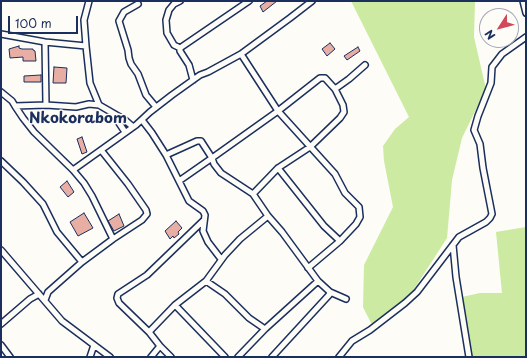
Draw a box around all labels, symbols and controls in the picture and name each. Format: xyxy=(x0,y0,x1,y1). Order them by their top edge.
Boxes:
scale bar xyxy=(10,8,80,34)
north arrow xyxy=(479,8,519,48)
text: 100 m xyxy=(15,14,52,32)
text: N xyxy=(480,26,499,43)
district label: Nkokorabom xyxy=(29,110,127,128)

